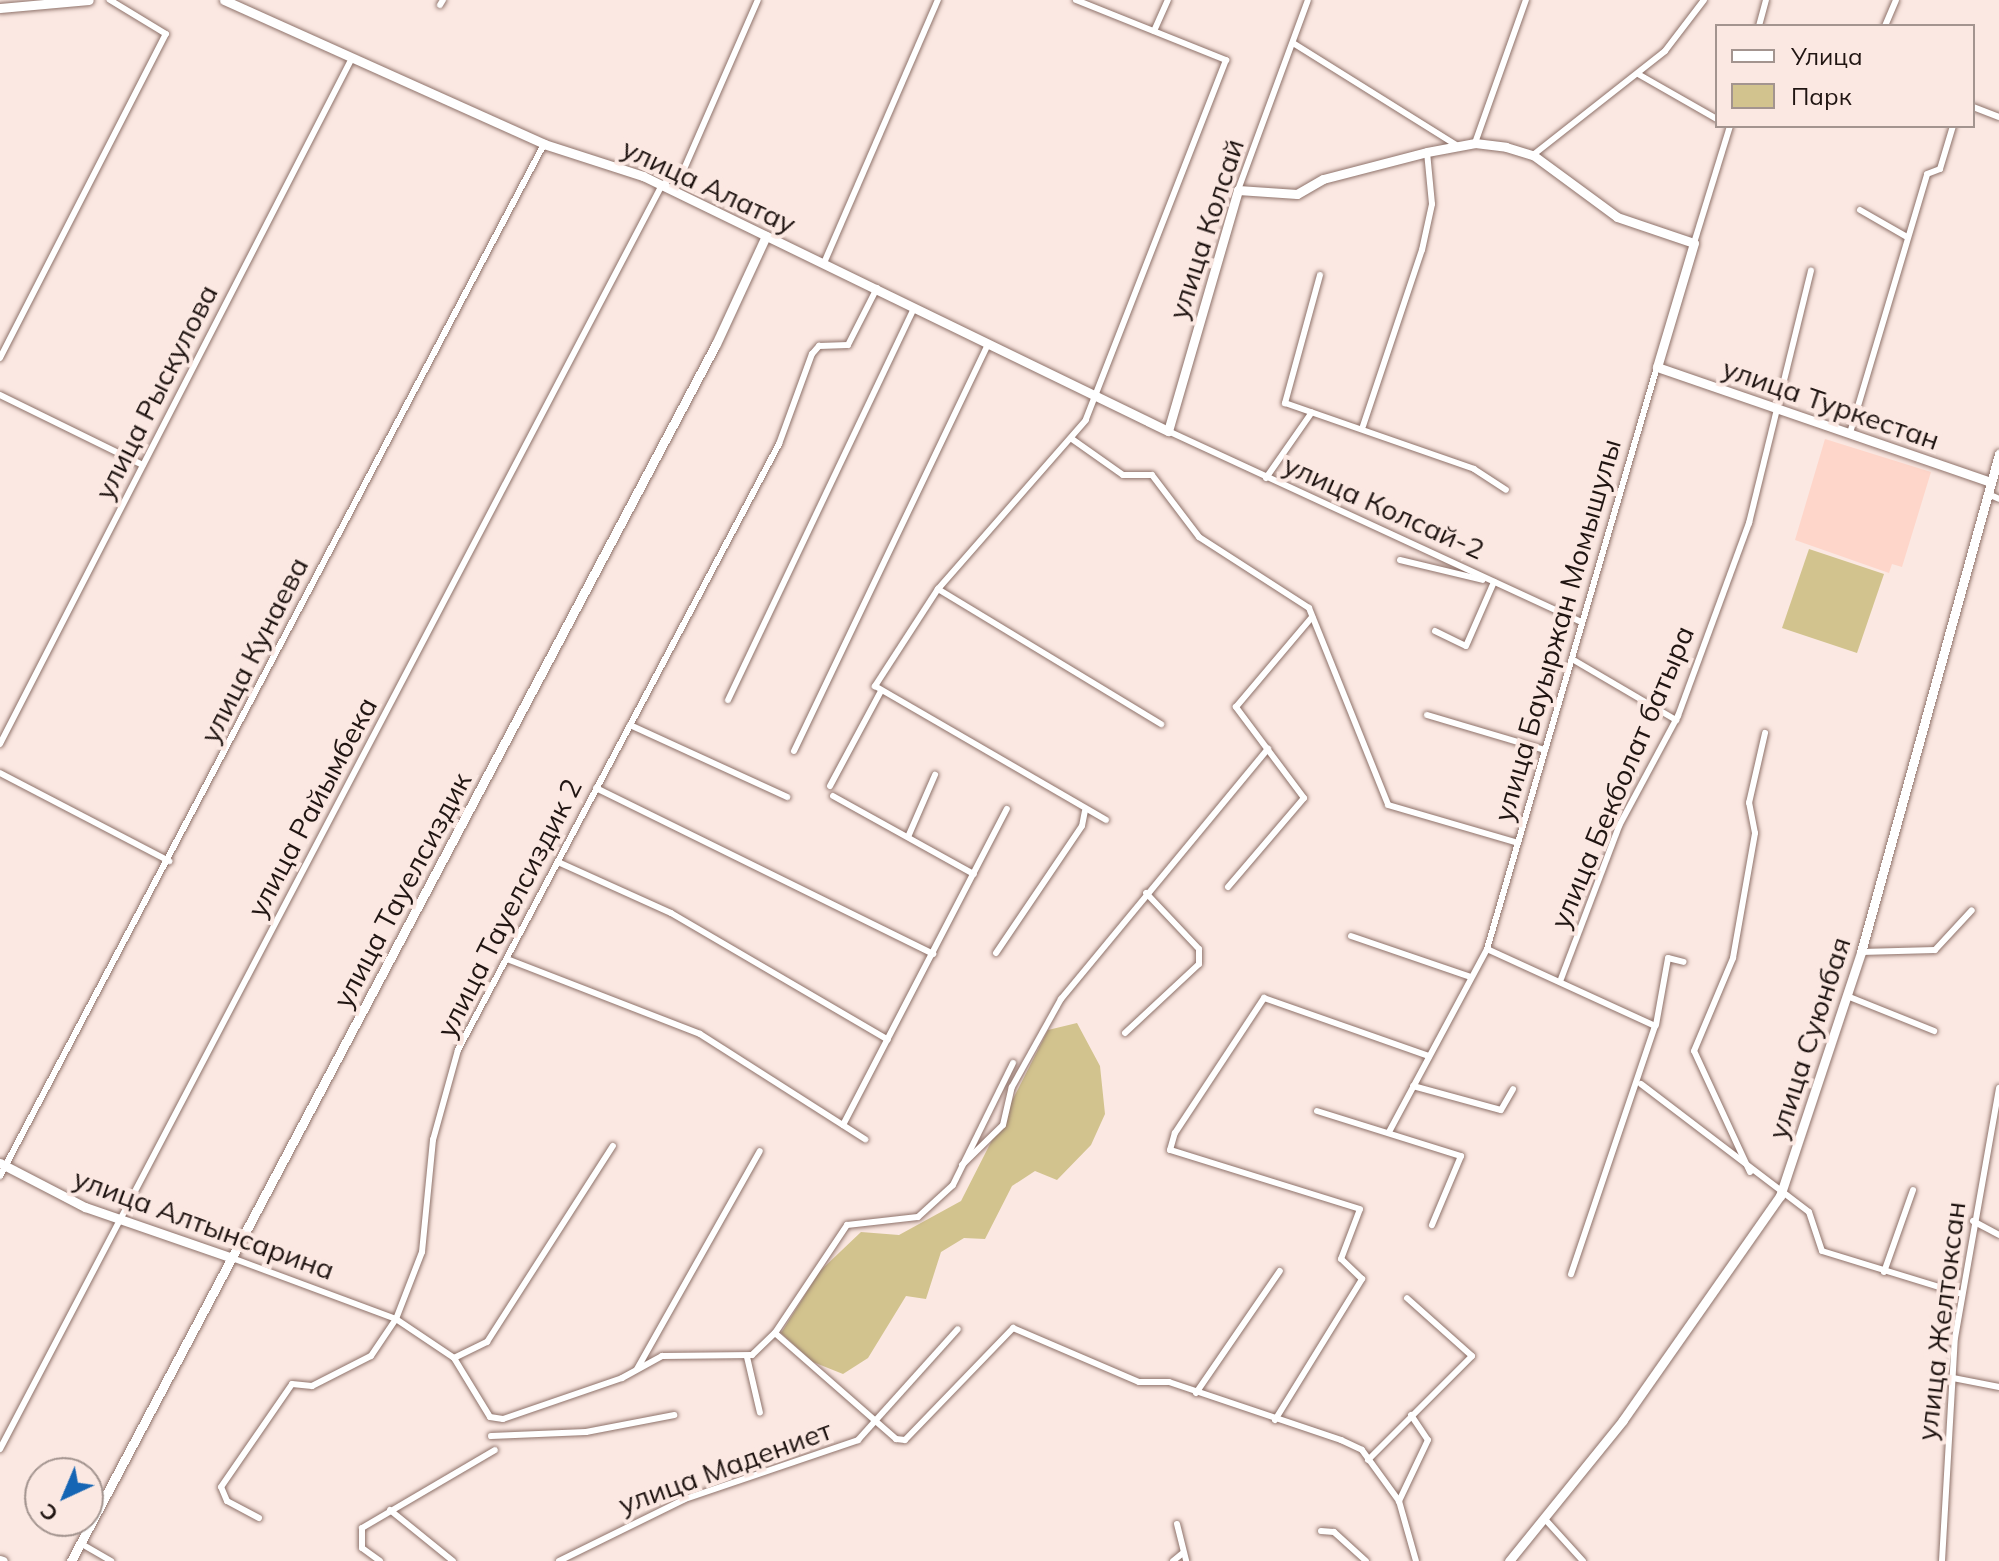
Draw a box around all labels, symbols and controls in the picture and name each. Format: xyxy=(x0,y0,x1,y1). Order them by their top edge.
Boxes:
legend xyxy=(1715,24,1975,128)
text: Улица xyxy=(1791,41,1863,71)
text: Парк xyxy=(1791,81,1852,111)
street label: улица Алатау xyxy=(617,131,801,241)
street label: улица Колсай xyxy=(1161,135,1251,323)
street label: улица Рыскулова xyxy=(87,279,225,505)
street label: улица Туркестан xyxy=(1718,351,1944,457)
street label: улица Бауыржан Момышулы xyxy=(1486,435,1628,825)
street label: улица Колсай-2 xyxy=(1278,448,1490,566)
street label: улица Кунаева xyxy=(193,552,315,748)
street label: улица Бекболат батыра xyxy=(1543,621,1701,933)
street label: улица Райымбека xyxy=(240,691,384,923)
street label: улица Тауелсиздик xyxy=(326,767,478,1013)
street label: улица Тауелсиздик 2 xyxy=(429,773,589,1043)
street label: улица Суюнбая xyxy=(1761,933,1857,1143)
street label: улица Алтынсарина xyxy=(69,1161,339,1287)
street label: улица Желтоксан xyxy=(1910,1200,1972,1442)
street label: улица Мадениет xyxy=(614,1413,836,1521)
north arrow xyxy=(24,1457,104,1537)
text: С xyxy=(34,1498,64,1528)

